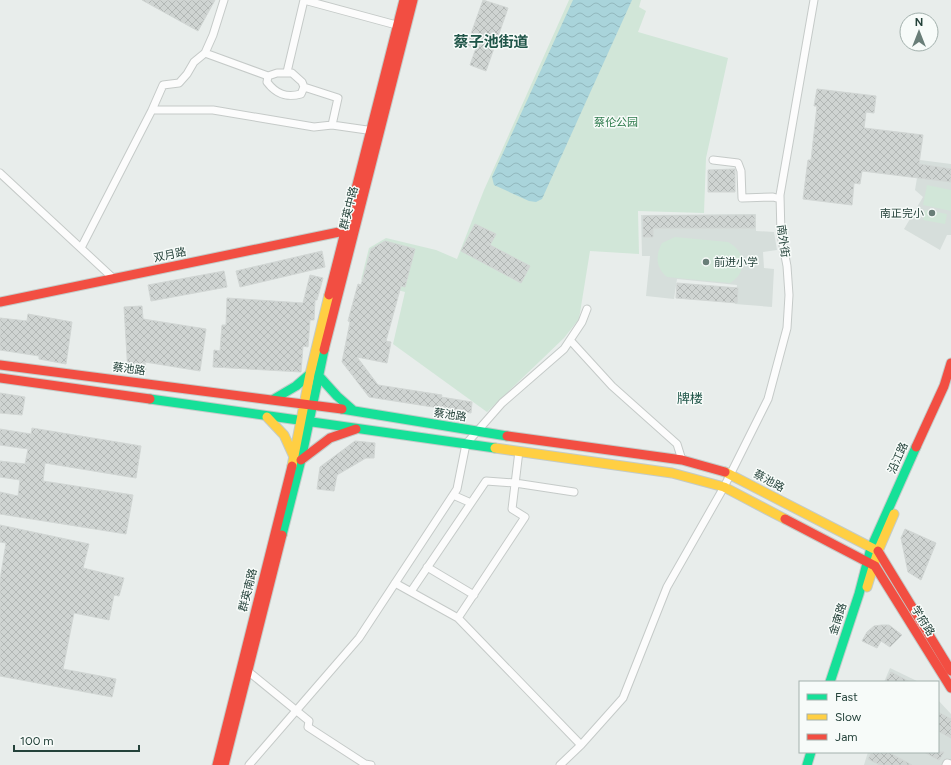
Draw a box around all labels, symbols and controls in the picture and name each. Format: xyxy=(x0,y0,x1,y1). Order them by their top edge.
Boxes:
north arrow xyxy=(899,12,939,52)
text: N xyxy=(915,16,923,29)
district label: 蔡子池街道 xyxy=(453,33,529,51)
park label: 蔡伦公园 xyxy=(594,116,638,129)
street label: 群英中路 xyxy=(337,185,361,231)
place label: 南正完小 xyxy=(880,207,924,220)
marker: 南正完小 xyxy=(927,208,937,218)
street label: 南外街 xyxy=(774,224,792,258)
street label: 双月路 xyxy=(153,245,187,265)
place label: 前进小学 xyxy=(714,256,758,269)
marker: 前进小学 xyxy=(701,257,711,267)
street label: 蔡池路 xyxy=(112,361,146,377)
district label: 牌楼 xyxy=(677,391,703,406)
street label: 蔡池路 xyxy=(433,406,467,424)
street label: 沿江路 xyxy=(885,440,911,476)
street label: 蔡池路 xyxy=(751,468,787,494)
street label: 群英南路 xyxy=(236,567,260,613)
street label: 金南路 xyxy=(827,601,849,637)
street label: 学府路 xyxy=(909,604,937,638)
legend xyxy=(799,681,939,753)
text: Fast xyxy=(835,690,858,704)
text: Slow xyxy=(835,710,862,724)
scale bar xyxy=(14,727,139,753)
text: Jam xyxy=(835,730,858,744)
text: 100 m xyxy=(20,734,54,748)

